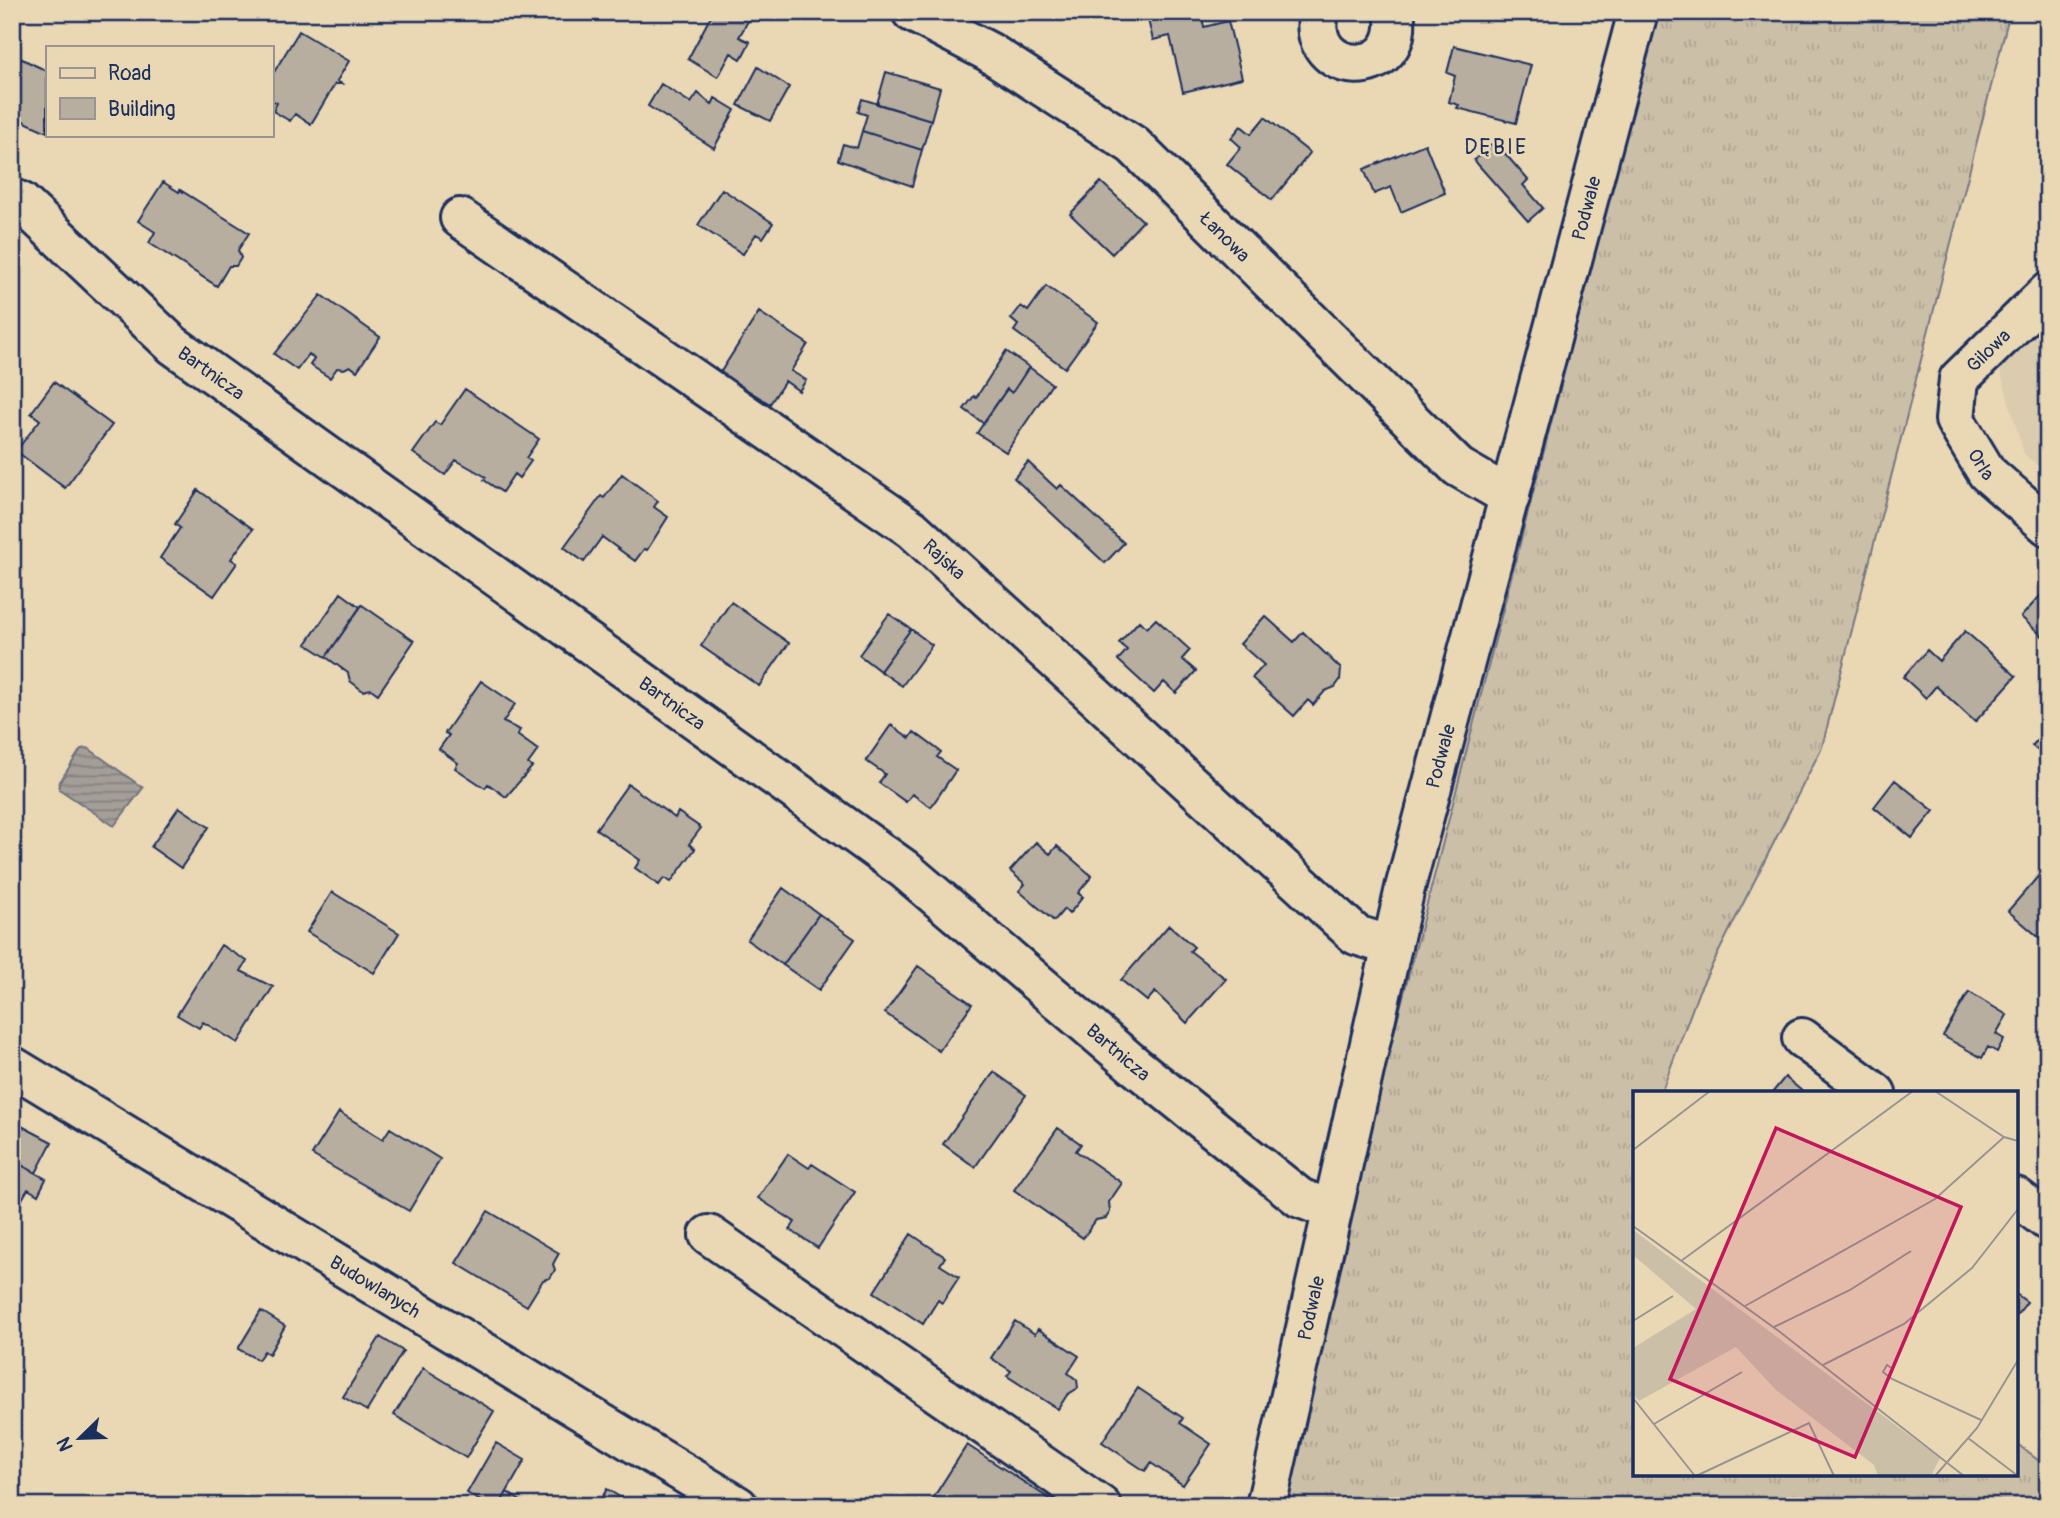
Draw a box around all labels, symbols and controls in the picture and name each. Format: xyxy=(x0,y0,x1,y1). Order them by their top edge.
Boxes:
legend xyxy=(46,46,273,136)
text: Road xyxy=(108,60,152,87)
text: Building xyxy=(108,96,175,123)
district label: DĘBIE xyxy=(1464,134,1528,161)
street label: Podwale xyxy=(1567,173,1607,243)
street label: Łanowa xyxy=(1193,206,1255,268)
street label: Gilowa xyxy=(1962,324,2016,377)
street label: Bartnicza xyxy=(173,341,249,406)
street label: Orla xyxy=(1962,444,1999,487)
street label: Rajska xyxy=(918,534,971,585)
street label: Bartnicza xyxy=(634,672,710,736)
street label: Podwale xyxy=(1421,721,1461,791)
street label: Bartnicza xyxy=(1081,1019,1155,1087)
inset map xyxy=(1633,1091,2018,1476)
street label: Budowlanych xyxy=(325,1250,425,1324)
street label: Podwale xyxy=(1293,1273,1331,1343)
north arrow xyxy=(46,1402,116,1472)
text: N xyxy=(52,1434,79,1455)

